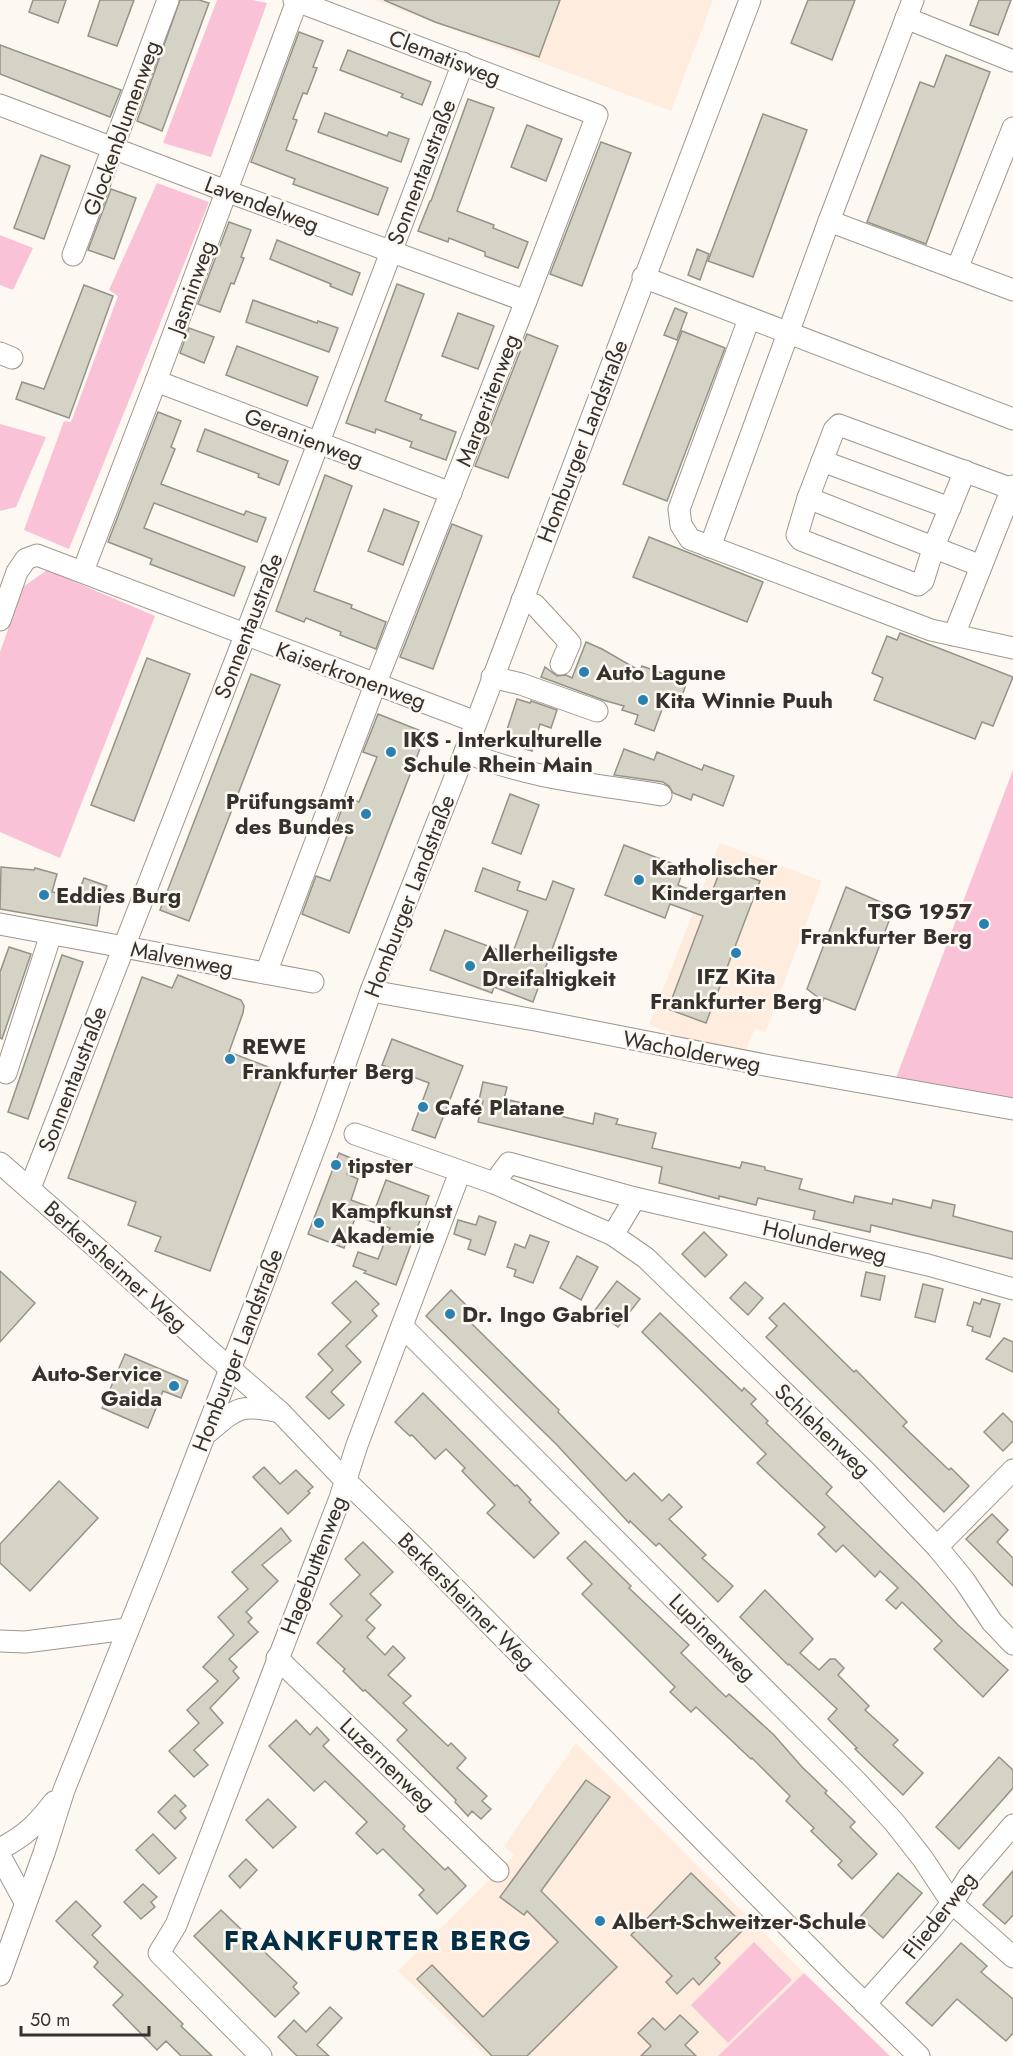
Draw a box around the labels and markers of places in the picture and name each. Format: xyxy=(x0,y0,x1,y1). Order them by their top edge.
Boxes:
place label: Auto Lagune xyxy=(595,656,726,688)
marker: Auto Lagune xyxy=(577,665,591,679)
place label: Kita Winnie Puuh xyxy=(655,684,833,716)
marker: Kita Winnie Puuh xyxy=(636,693,650,707)
place label: IKS - Interkulturelle Schule Rhein Main xyxy=(403,723,602,780)
marker: IKS - Interkulturelle Schule Rhein Main xyxy=(384,745,398,759)
place label: Prüfungsamt des Bundes xyxy=(226,785,354,842)
marker: Prüfungsamt des Bundes xyxy=(359,807,373,821)
place label: Katholischer Kindergarten xyxy=(651,851,787,908)
marker: Katholischer Kindergarten xyxy=(632,873,646,887)
place label: Eddies Burg xyxy=(56,879,181,911)
marker: Eddies Burg xyxy=(37,888,51,902)
place label: TSG 1957 Frankfurter Berg xyxy=(800,895,973,952)
marker: TSG 1957 Frankfurter Berg xyxy=(977,917,991,931)
place label: Allerheiligste Dreifaltigkeit xyxy=(481,937,618,994)
marker: IFZ Kita Frankfurter Berg xyxy=(729,946,743,960)
marker: Allerheiligste Dreifaltigkeit xyxy=(463,959,477,973)
place label: IFZ Kita Frankfurter Berg xyxy=(650,960,822,1017)
place label: REWE Frankfurter Berg xyxy=(242,1030,414,1087)
marker: REWE Frankfurter Berg xyxy=(223,1052,237,1066)
place label: Café Platane xyxy=(435,1091,565,1123)
marker: Café Platane xyxy=(416,1100,430,1114)
place label: tipster xyxy=(348,1149,413,1181)
marker: tipster xyxy=(329,1158,343,1172)
place label: Kampfkunst Akademie xyxy=(330,1194,452,1251)
marker: Kampfkunst Akademie xyxy=(312,1216,326,1230)
place label: Dr. Ingo Gabriel xyxy=(462,1298,629,1330)
marker: Dr. Ingo Gabriel xyxy=(443,1307,457,1321)
place label: Auto-Service Gaida xyxy=(31,1357,162,1414)
marker: Auto-Service Gaida xyxy=(167,1379,181,1393)
place label: Albert-Schweitzer-Schule xyxy=(611,1905,866,1937)
marker: Albert-Schweitzer-Schule xyxy=(593,1914,607,1928)

